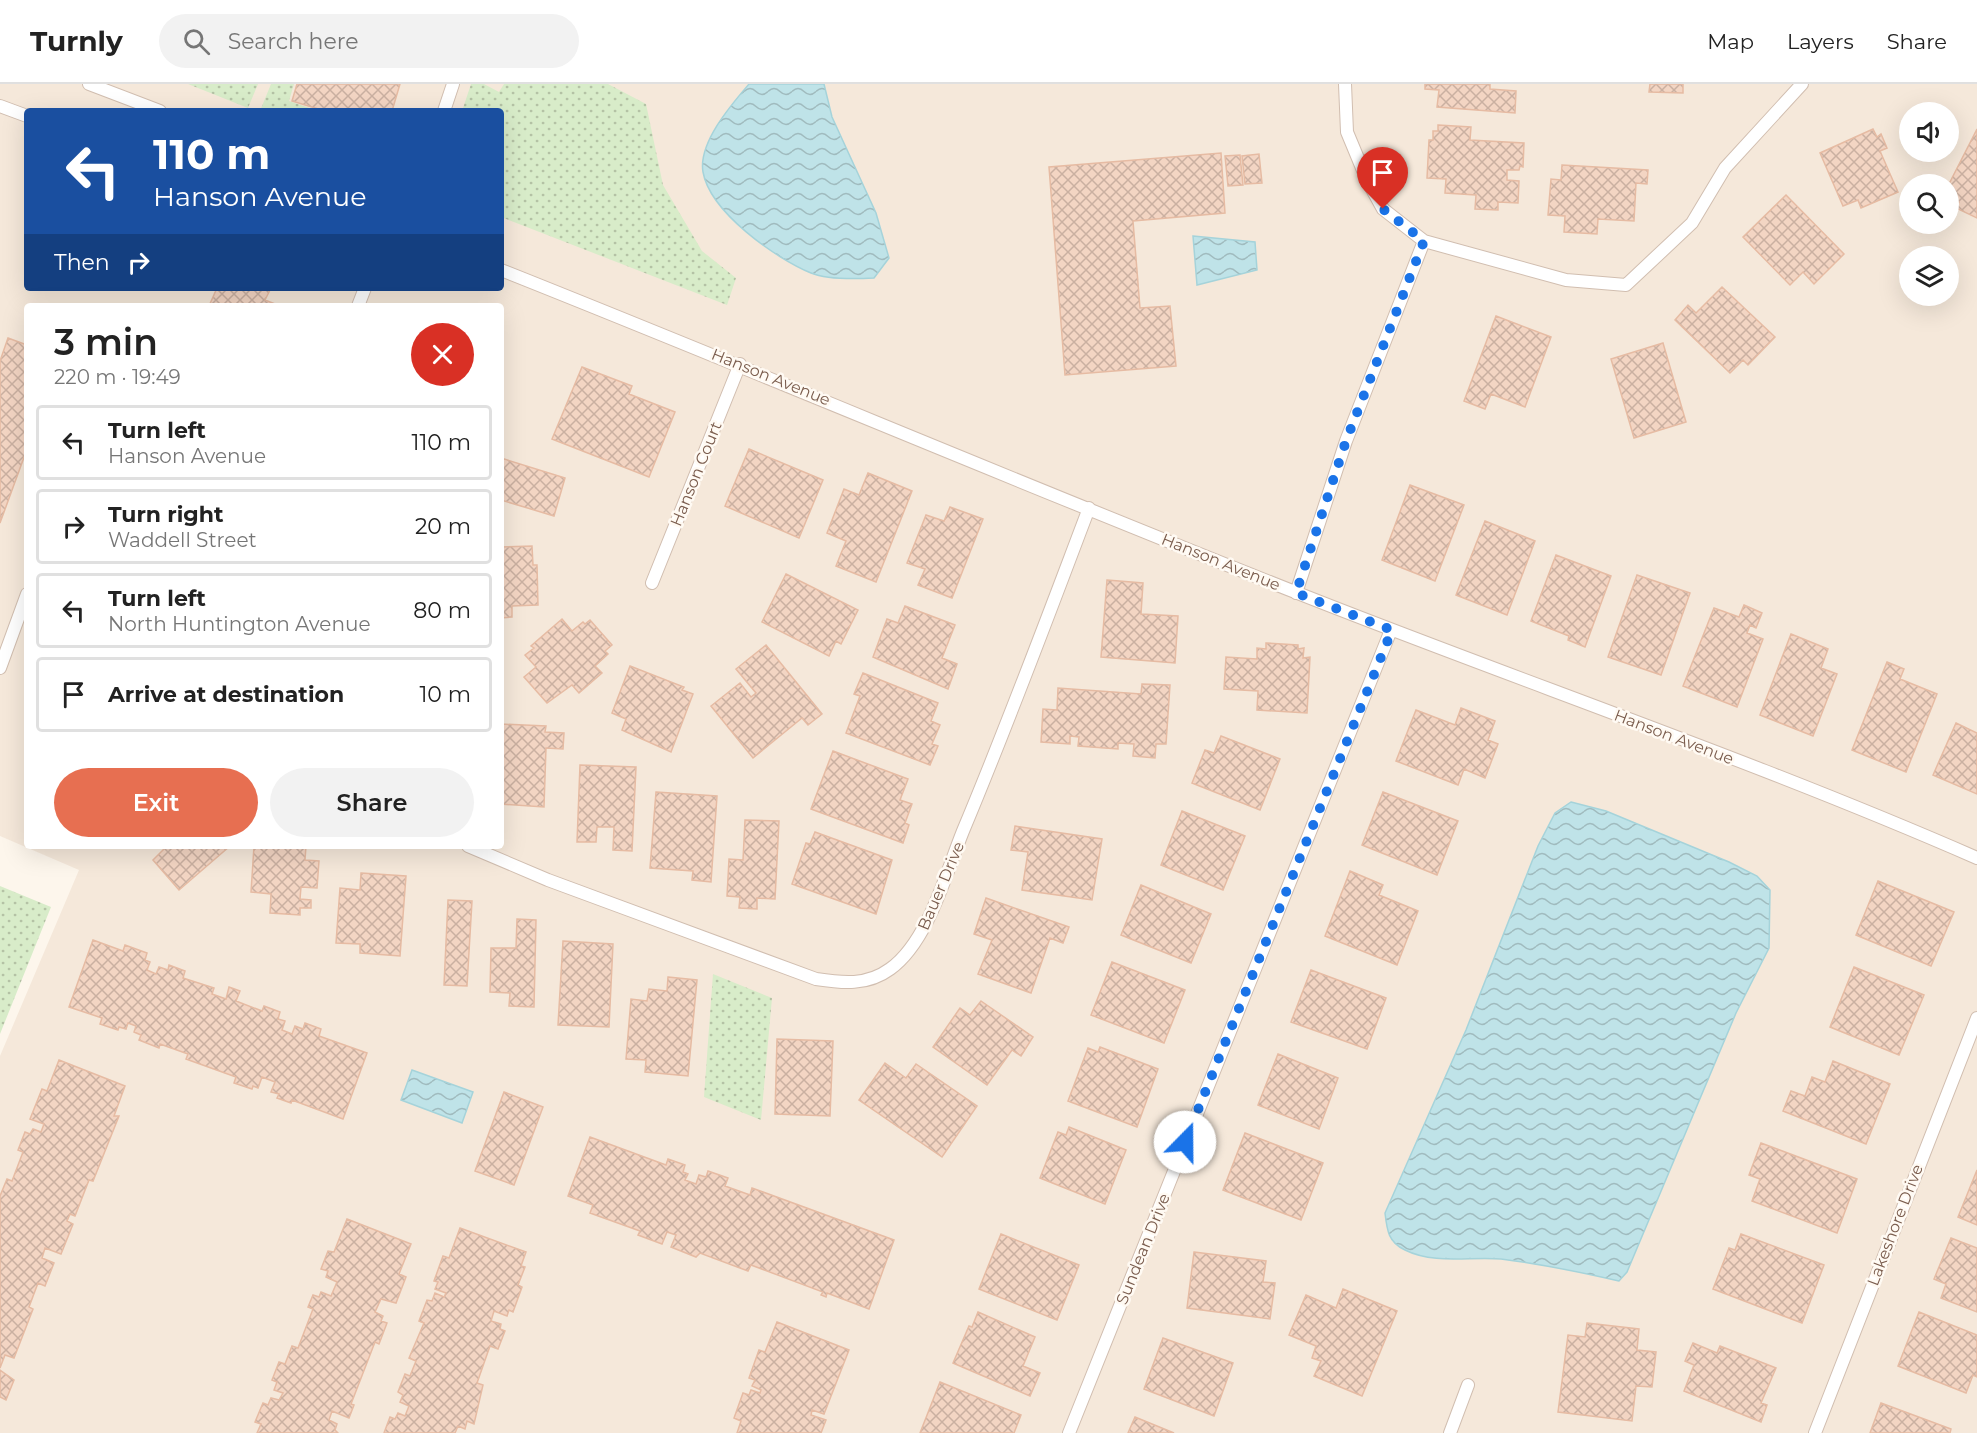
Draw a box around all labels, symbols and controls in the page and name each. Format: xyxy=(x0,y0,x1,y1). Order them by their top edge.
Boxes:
search box xyxy=(159,14,579,68)
text: Turnly xyxy=(30,24,123,58)
icon: search xyxy=(180,25,213,58)
text: Search here xyxy=(228,28,359,55)
text: Map xyxy=(1707,29,1754,54)
text: Layers xyxy=(1787,29,1854,54)
text: Share xyxy=(1887,29,1947,54)
map controls xyxy=(1899,102,1959,306)
button: sound xyxy=(1899,102,1959,162)
text: 110 m xyxy=(153,128,270,180)
icon: left xyxy=(54,132,132,210)
pin xyxy=(1357,147,1408,209)
icon: arrive xyxy=(1366,156,1399,189)
button: search xyxy=(1899,174,1959,234)
text: Hanson Avenue xyxy=(153,180,366,213)
icon: right xyxy=(122,246,155,279)
button: layers xyxy=(1899,246,1959,306)
text: Then xyxy=(54,249,110,276)
text: 3 min xyxy=(54,320,158,364)
button: close xyxy=(411,323,474,386)
street label: Hanson Avenue xyxy=(709,344,833,410)
text: 220 m · 19:49 xyxy=(54,365,181,389)
text: Turn left xyxy=(108,417,206,444)
street label: Hanson Court xyxy=(666,419,726,529)
icon: left xyxy=(57,426,90,459)
text: 110 m xyxy=(411,429,471,456)
text: Hanson Avenue xyxy=(108,444,266,468)
text: Turn right xyxy=(108,501,223,528)
icon: right xyxy=(57,510,90,543)
text: 20 m xyxy=(415,513,471,540)
text: Waddell Street xyxy=(108,528,257,552)
street label: Hanson Avenue xyxy=(1159,529,1283,595)
text: Turn left xyxy=(108,585,206,612)
icon: left xyxy=(57,594,90,627)
text: 80 m xyxy=(413,597,471,624)
text: North Huntington Avenue xyxy=(108,612,370,636)
icon: arrive xyxy=(57,678,90,711)
text: Arrive at destination xyxy=(108,681,344,708)
text: 10 m xyxy=(419,681,471,708)
street label: Hanson Avenue xyxy=(1612,705,1736,769)
button: Exit xyxy=(54,768,258,837)
button: Share xyxy=(270,768,474,837)
street label: Bauer Drive xyxy=(914,839,968,933)
position arrow xyxy=(1153,1110,1217,1174)
street label: Lakeshore Drive xyxy=(1863,1162,1927,1288)
street label: Sundean Drive xyxy=(1112,1191,1174,1307)

